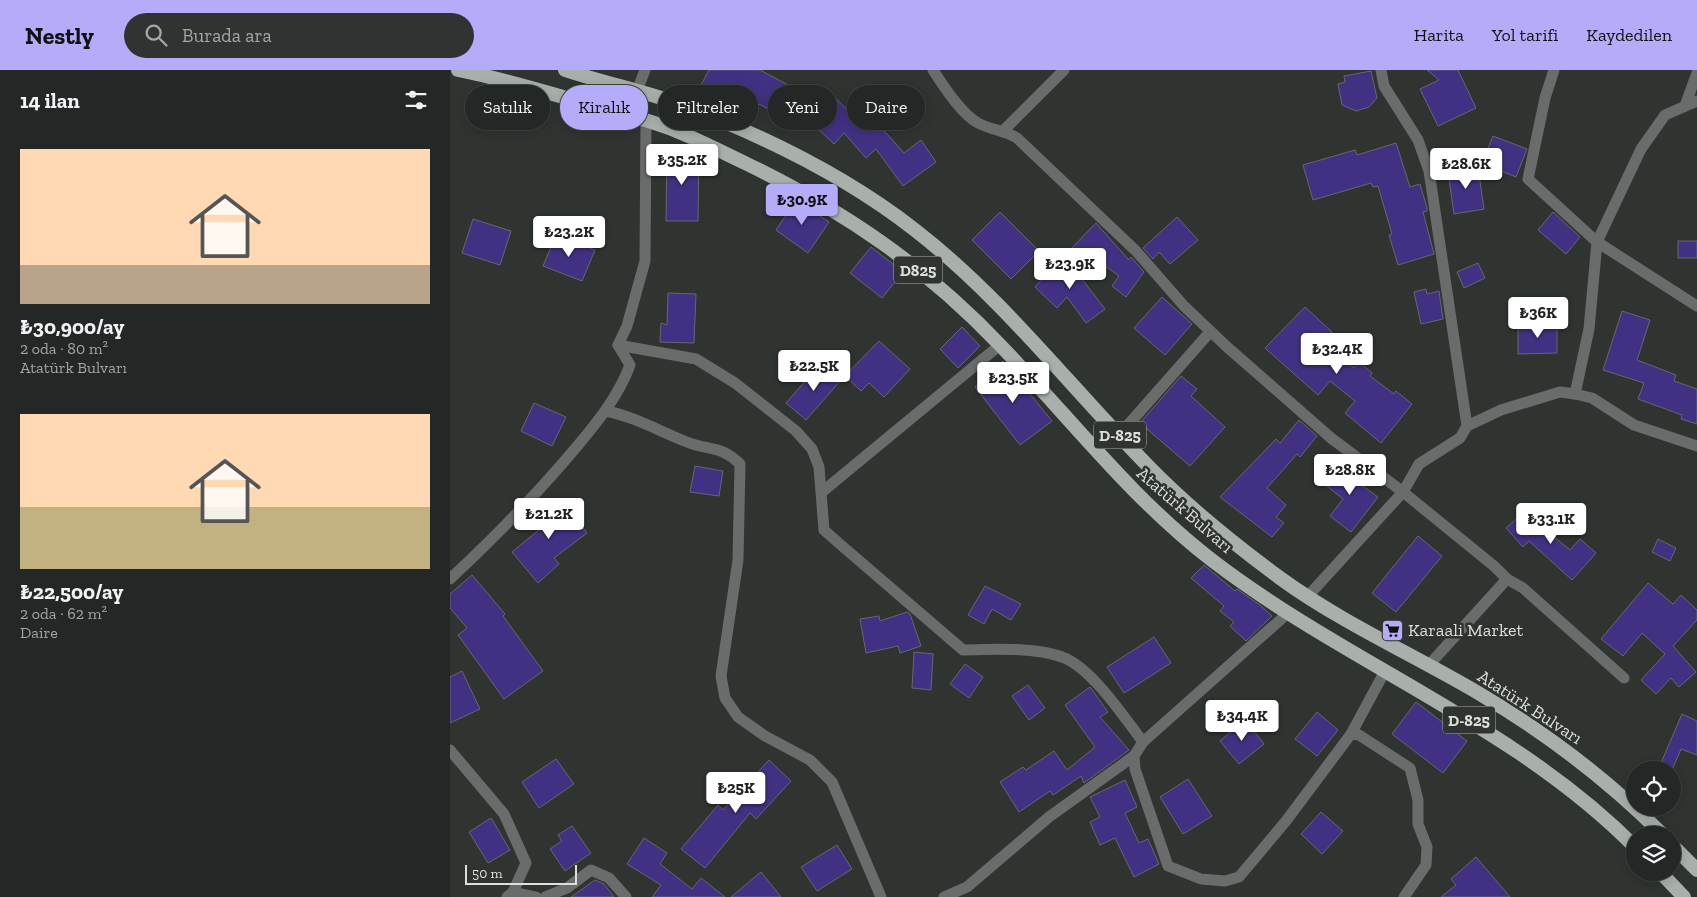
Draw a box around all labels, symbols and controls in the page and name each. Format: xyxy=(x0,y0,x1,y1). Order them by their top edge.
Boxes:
search box xyxy=(124,13,474,58)
text: Nestly xyxy=(25,21,94,50)
icon: search xyxy=(142,21,170,49)
text: Burada ara xyxy=(182,24,272,47)
text: Harita xyxy=(1414,24,1464,46)
text: Yol tarifi xyxy=(1492,24,1558,46)
text: Kaydedilen xyxy=(1586,24,1672,46)
chip: Satılık xyxy=(465,85,550,130)
chip: Kiralık xyxy=(560,85,648,130)
chip: Filtreler xyxy=(658,85,758,130)
chip: Yeni xyxy=(768,85,837,130)
chip: Daire xyxy=(847,85,925,130)
icon: filters xyxy=(402,86,430,114)
text: 14 ilan xyxy=(20,88,80,113)
pin: ₺35.2K xyxy=(641,144,723,186)
pin: ₺28.6K xyxy=(1425,148,1507,190)
text: ₺35.2K xyxy=(657,150,707,169)
text: ₺28.6K xyxy=(1441,154,1491,173)
icon: home xyxy=(180,181,270,271)
pin: ₺30.9K xyxy=(761,184,843,226)
text: ₺30.9K xyxy=(777,190,827,209)
pin: ₺23.2K xyxy=(528,216,610,258)
text: ₺23.2K xyxy=(544,222,594,241)
pin: ₺23.9K xyxy=(1029,248,1111,290)
text: ₺23.9K xyxy=(1045,254,1095,273)
road number: D825 xyxy=(894,256,942,284)
pin: ₺36K xyxy=(1508,296,1568,339)
text: ₺36K xyxy=(1519,303,1557,322)
text: ₺30,900/ay xyxy=(20,314,124,339)
pin: ₺32.4K xyxy=(1296,332,1378,375)
text: 2 oda · 80 m² xyxy=(20,339,108,358)
text: ₺32.4K xyxy=(1312,339,1362,358)
pin: ₺22.5K xyxy=(773,350,855,392)
text: ₺22.5K xyxy=(789,356,839,375)
text: Atatürk Bulvarı xyxy=(20,358,127,377)
pin: ₺23.5K xyxy=(972,362,1054,404)
text: ₺23.5K xyxy=(988,368,1038,387)
road number: D-825 xyxy=(1094,422,1146,448)
icon: home xyxy=(180,446,270,536)
pin: ₺28.8K xyxy=(1309,454,1391,496)
text: ₺28.8K xyxy=(1325,460,1375,479)
street label: Atatürk Bulvarı xyxy=(1132,462,1238,558)
pin: ₺21.2K xyxy=(508,498,590,540)
pin: ₺33.1K xyxy=(1510,502,1592,545)
text: ₺21.2K xyxy=(525,504,573,523)
text: ₺33.1K xyxy=(1527,509,1575,528)
text: ₺22,500/ay xyxy=(20,579,123,604)
text: 2 oda · 62 m² xyxy=(20,604,107,623)
supermarket icon: Karaali Market xyxy=(1380,618,1404,642)
place label: Karaali Market xyxy=(1408,619,1523,641)
text: Daire xyxy=(20,623,58,642)
street label: Atatürk Bulvarı xyxy=(1473,665,1587,749)
pin: ₺34.4K xyxy=(1201,700,1283,742)
text: ₺34.4K xyxy=(1217,706,1267,725)
road number: D-825 xyxy=(1443,706,1495,734)
map controls xyxy=(1626,761,1681,881)
button: locate xyxy=(1626,761,1681,816)
pin: ₺25K xyxy=(706,772,766,814)
text: ₺25K xyxy=(717,778,755,797)
button: layers xyxy=(1626,826,1681,881)
scale bar xyxy=(465,862,578,885)
text: 50 m xyxy=(472,865,503,882)

